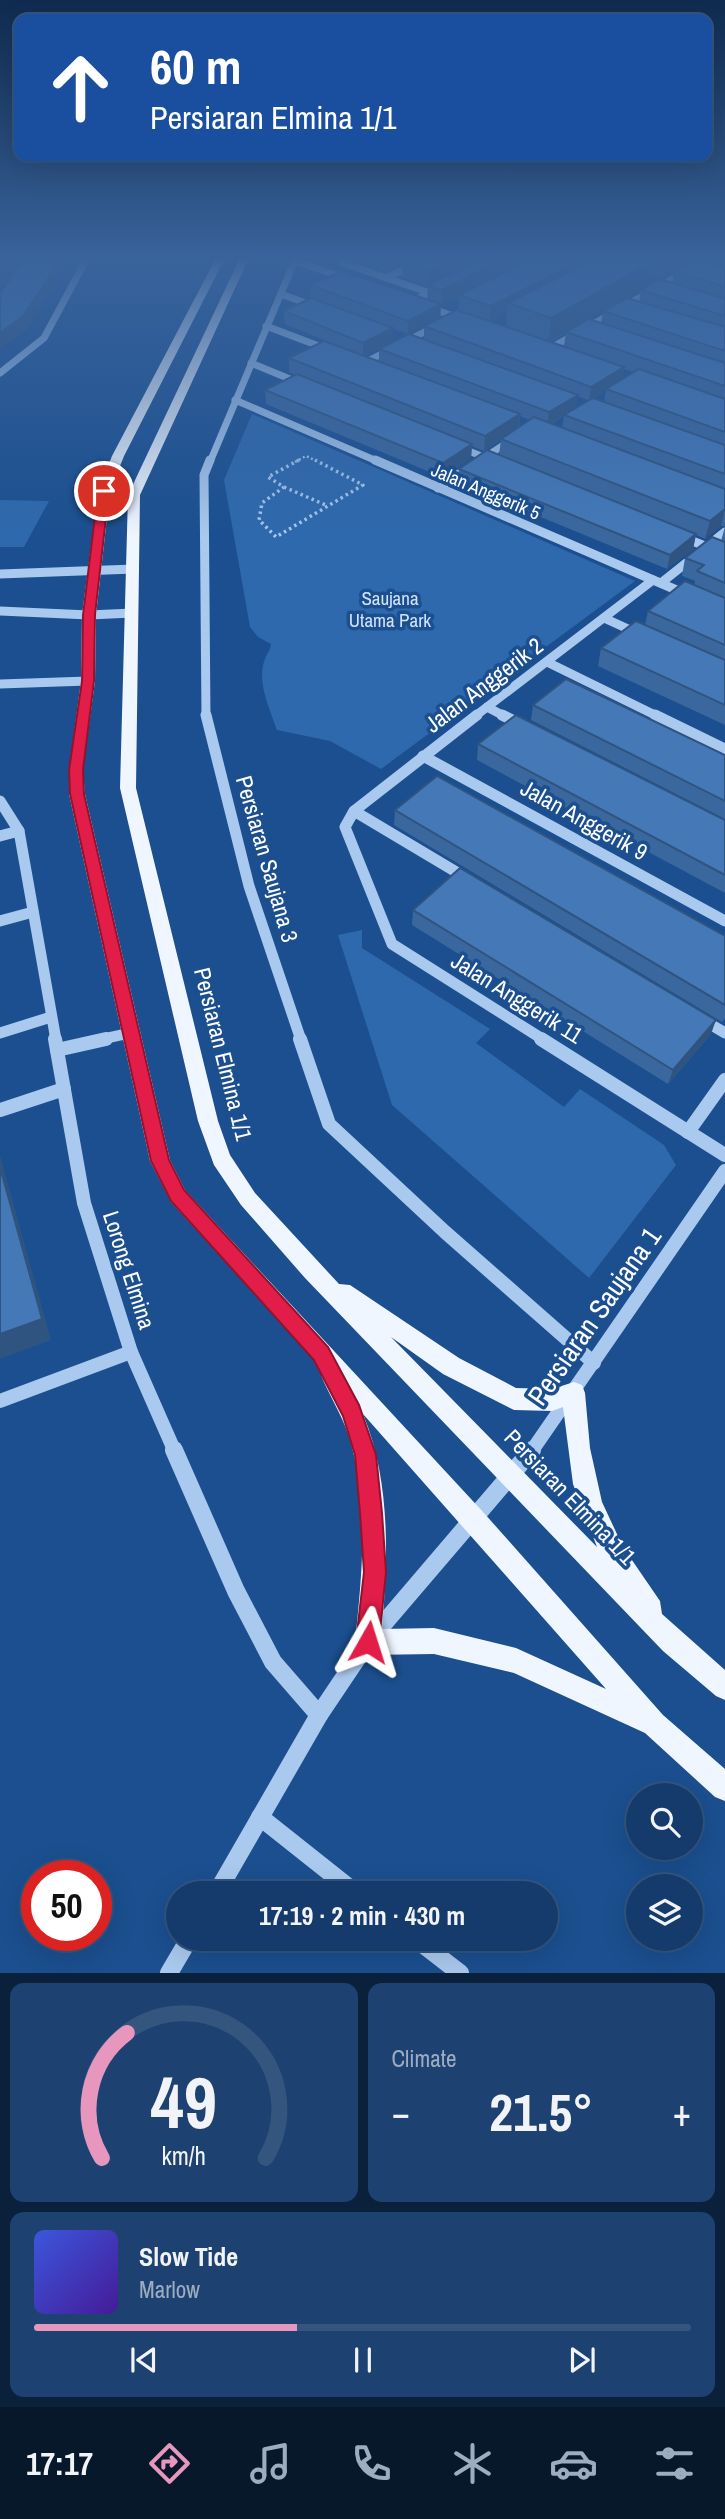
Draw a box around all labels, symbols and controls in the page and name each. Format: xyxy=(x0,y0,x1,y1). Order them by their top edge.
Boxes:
text: 60 m xyxy=(150,33,242,99)
icon: ahead xyxy=(35,42,126,133)
text: Persiaran Elmina 1/1 xyxy=(150,96,397,139)
street label: Jalan Anggerik 5 xyxy=(427,456,545,526)
pin xyxy=(74,461,134,521)
icon: arrive xyxy=(85,472,123,510)
park label: Saujana Utama Park xyxy=(349,585,431,633)
street label: Jalan Anggerik 2 xyxy=(418,630,549,739)
street label: Persiaran Saujana 3 xyxy=(229,772,306,946)
street label: Jalan Anggerik 9 xyxy=(515,772,653,867)
street label: Jalan Anggerik 11 xyxy=(446,945,589,1051)
street label: Persiaran Elmina 1/1 xyxy=(187,964,260,1144)
street label: Lorong Elmina xyxy=(96,1207,163,1333)
street label: Persiaran Saujana 1 xyxy=(518,1219,670,1413)
street label: Persiaran Elmina 1/1 xyxy=(498,1422,643,1572)
position arrow xyxy=(331,1605,405,1679)
map controls xyxy=(626,1783,703,1951)
button: search xyxy=(626,1783,703,1860)
speed limit sign: 50 xyxy=(21,1860,112,1951)
button: layers xyxy=(626,1874,703,1951)
text: 17:19 · 2 min · 430 m xyxy=(259,1898,465,1933)
text: Climate xyxy=(392,2043,456,2074)
text: 49 xyxy=(151,2054,217,2152)
text: 21.5° xyxy=(489,2077,593,2147)
text: − xyxy=(392,2087,410,2138)
text: + xyxy=(673,2087,691,2138)
text: km/h xyxy=(162,2139,206,2173)
text: Slow Tide xyxy=(139,2239,238,2274)
text: Marlow xyxy=(139,2274,200,2305)
icon: previous xyxy=(125,2341,163,2379)
icon: pause xyxy=(344,2341,382,2379)
icon: next xyxy=(563,2341,601,2379)
icon: directions xyxy=(145,2439,194,2488)
icon: music xyxy=(246,2439,295,2488)
icon: phone xyxy=(347,2439,396,2488)
icon: climate xyxy=(448,2439,497,2488)
icon: car xyxy=(549,2439,598,2488)
icon: filters xyxy=(650,2439,699,2488)
text: 17:17 xyxy=(26,2442,93,2485)

